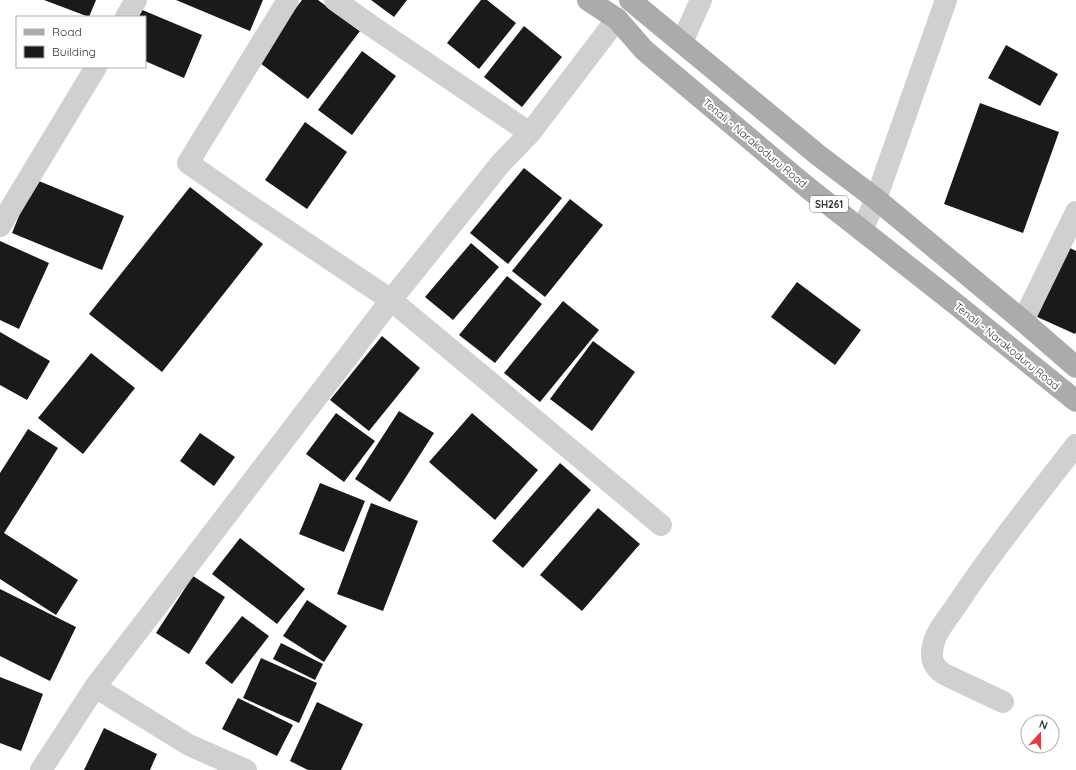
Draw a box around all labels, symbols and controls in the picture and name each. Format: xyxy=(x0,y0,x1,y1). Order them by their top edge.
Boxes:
legend xyxy=(16,16,146,68)
text: Road xyxy=(52,24,82,39)
text: Building xyxy=(52,44,96,59)
street label: Tenali - Narakoduru Road xyxy=(700,95,810,191)
road number: SH261 xyxy=(810,196,848,212)
street label: Tenali - Narakoduru Road xyxy=(952,299,1062,393)
north arrow xyxy=(1020,714,1060,754)
text: N xyxy=(1037,717,1050,733)

